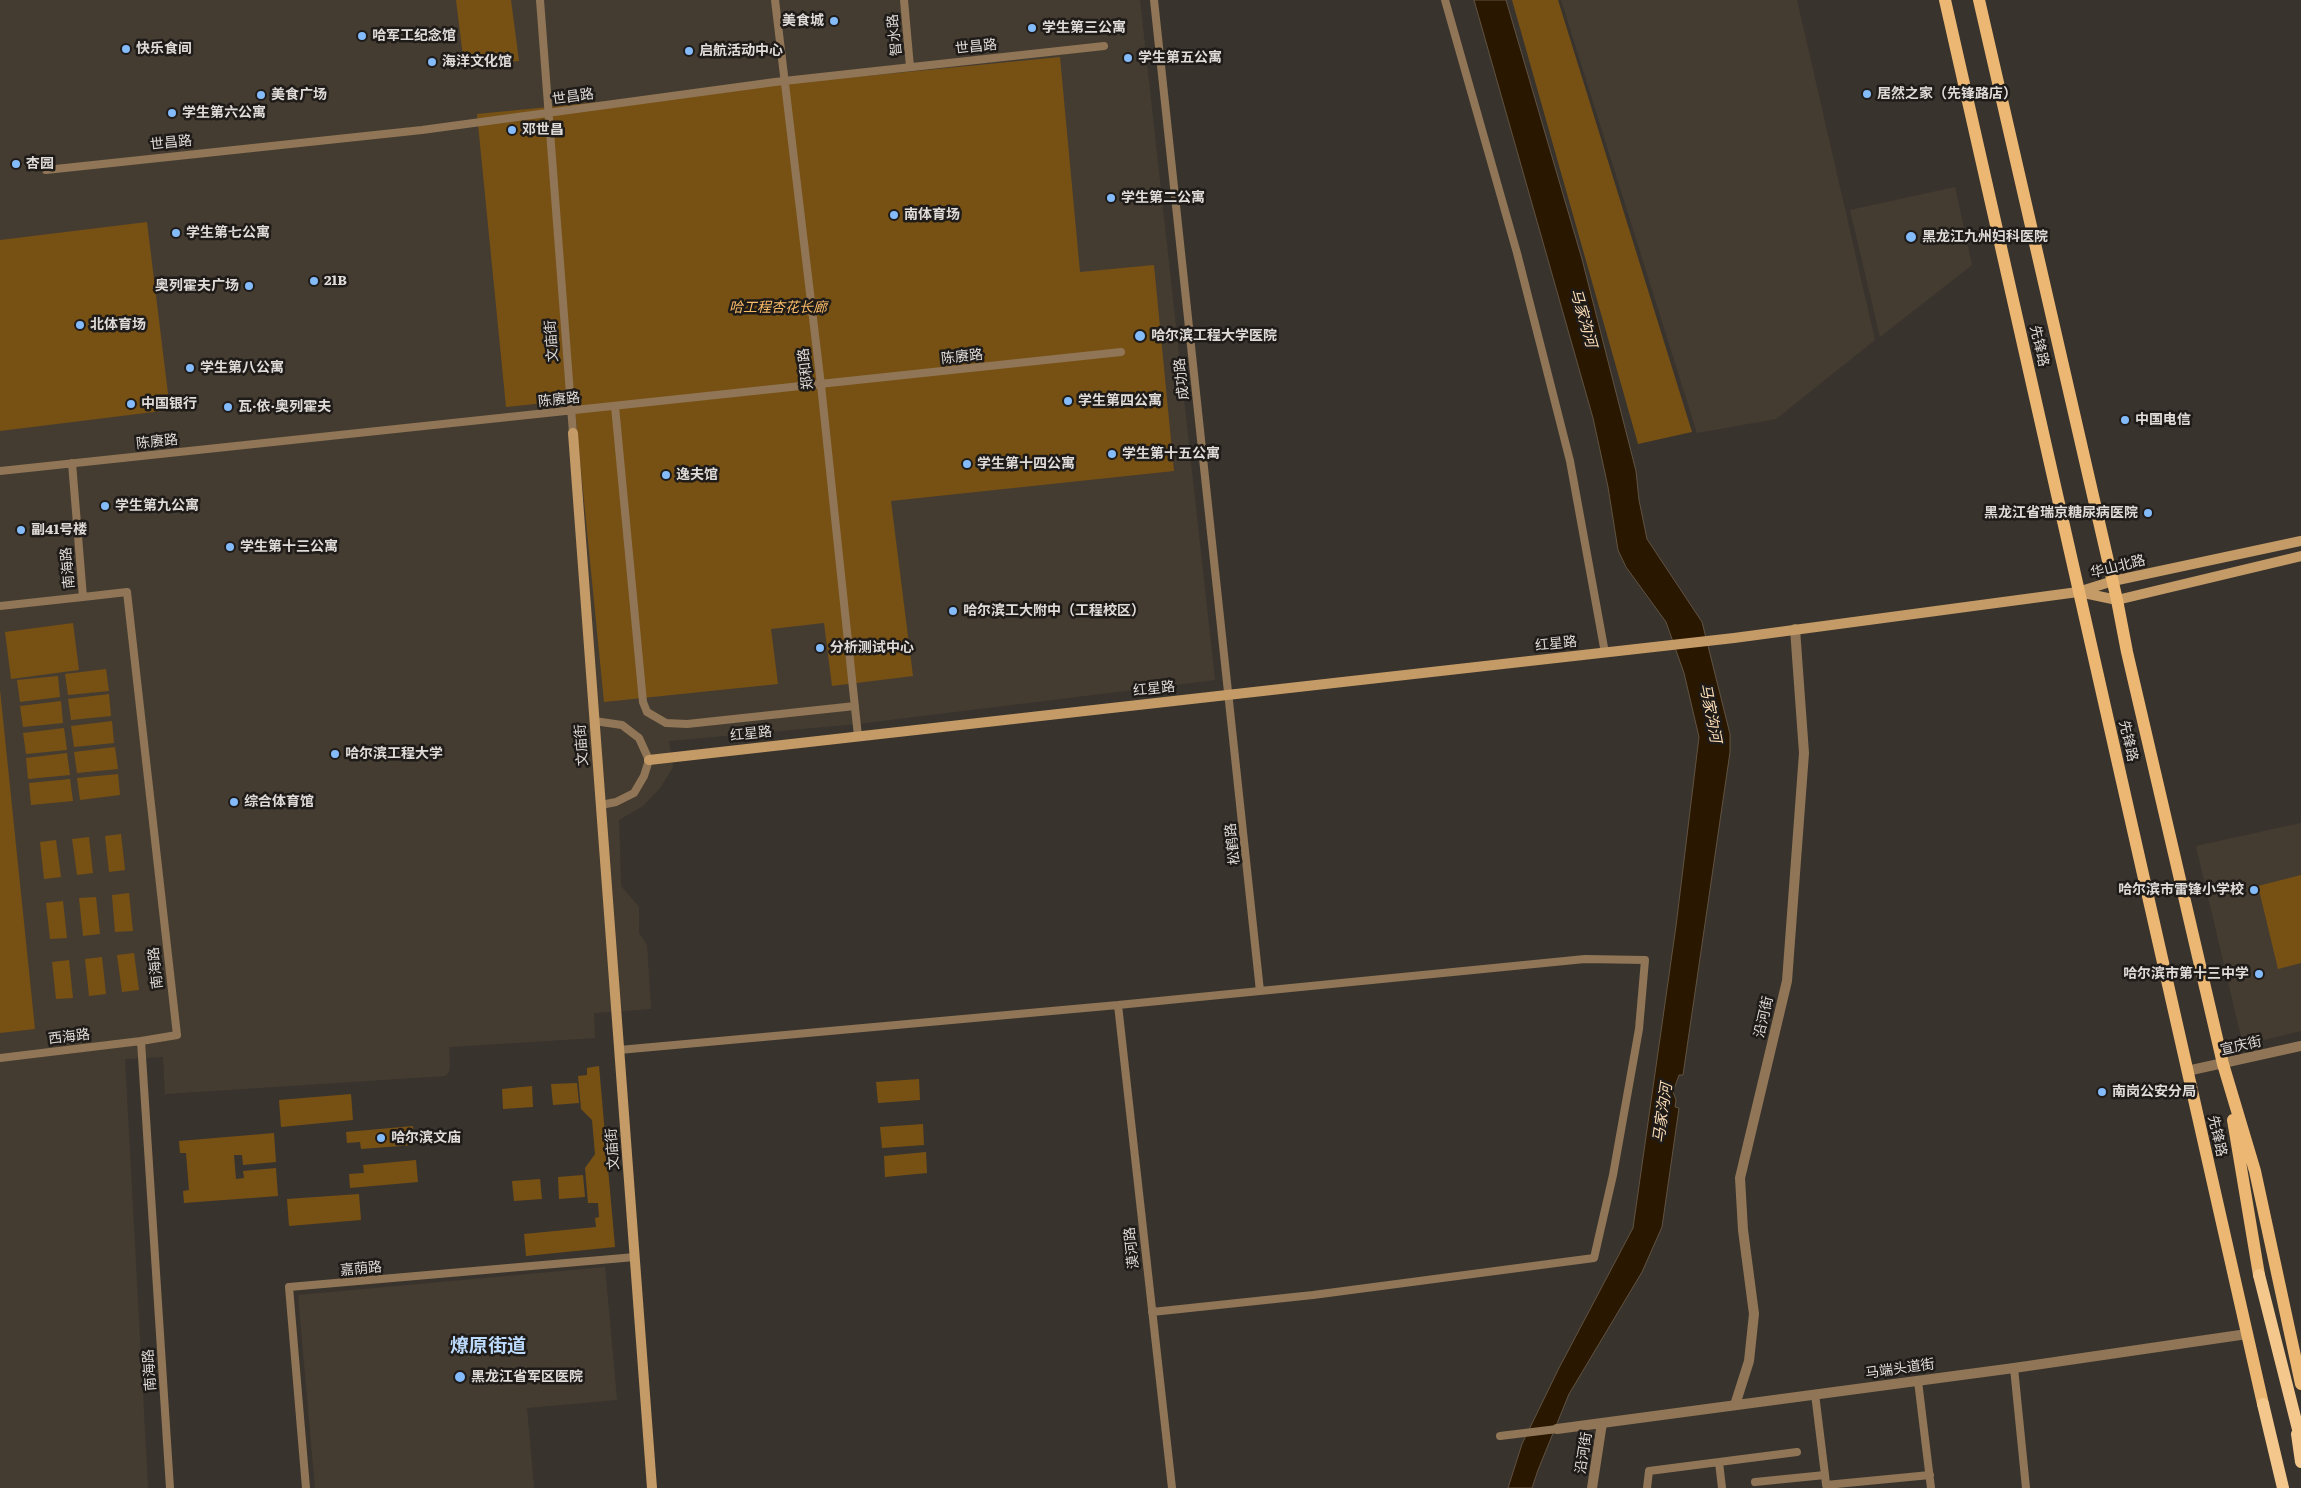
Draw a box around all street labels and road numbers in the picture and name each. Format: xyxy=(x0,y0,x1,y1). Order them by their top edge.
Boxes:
street label: 智水路 xyxy=(884,13,906,57)
street label: 世昌路 xyxy=(954,36,998,58)
street label: 世昌路 xyxy=(551,86,595,108)
street label: 世昌路 xyxy=(149,132,193,154)
street label: 文庙街 xyxy=(542,319,562,363)
street label: 先锋路 xyxy=(2026,324,2052,368)
street label: 陈赓路 xyxy=(940,346,984,368)
street label: 郑和路 xyxy=(795,347,817,391)
street label: 成功路 xyxy=(1171,357,1193,401)
street label: 陈赓路 xyxy=(537,389,581,411)
street label: 陈赓路 xyxy=(135,431,179,453)
street label: 南海路 xyxy=(58,546,78,590)
street label: 华山北路 xyxy=(2089,552,2147,582)
street label: 红星路 xyxy=(1534,633,1578,655)
street label: 红星路 xyxy=(1132,678,1176,700)
street label: 先锋路 xyxy=(2115,719,2141,763)
street label: 文庙街 xyxy=(572,723,592,767)
street label: 红星路 xyxy=(729,723,773,745)
street label: 松鹤路 xyxy=(1222,822,1244,866)
street label: 南海路 xyxy=(145,946,167,990)
street label: 沿河街 xyxy=(1751,995,1777,1039)
street label: 西海路 xyxy=(47,1026,91,1048)
street label: 宣庆街 xyxy=(2219,1033,2263,1059)
street label: 先锋路 xyxy=(2204,1114,2230,1158)
street label: 文庙街 xyxy=(603,1127,623,1171)
street label: 漠河路 xyxy=(1121,1226,1143,1270)
street label: 嘉荫路 xyxy=(339,1259,383,1279)
street label: 南海路 xyxy=(140,1348,160,1392)
street label: 马端头道街 xyxy=(1864,1356,1936,1382)
street label: 沿河街 xyxy=(1572,1431,1596,1475)

